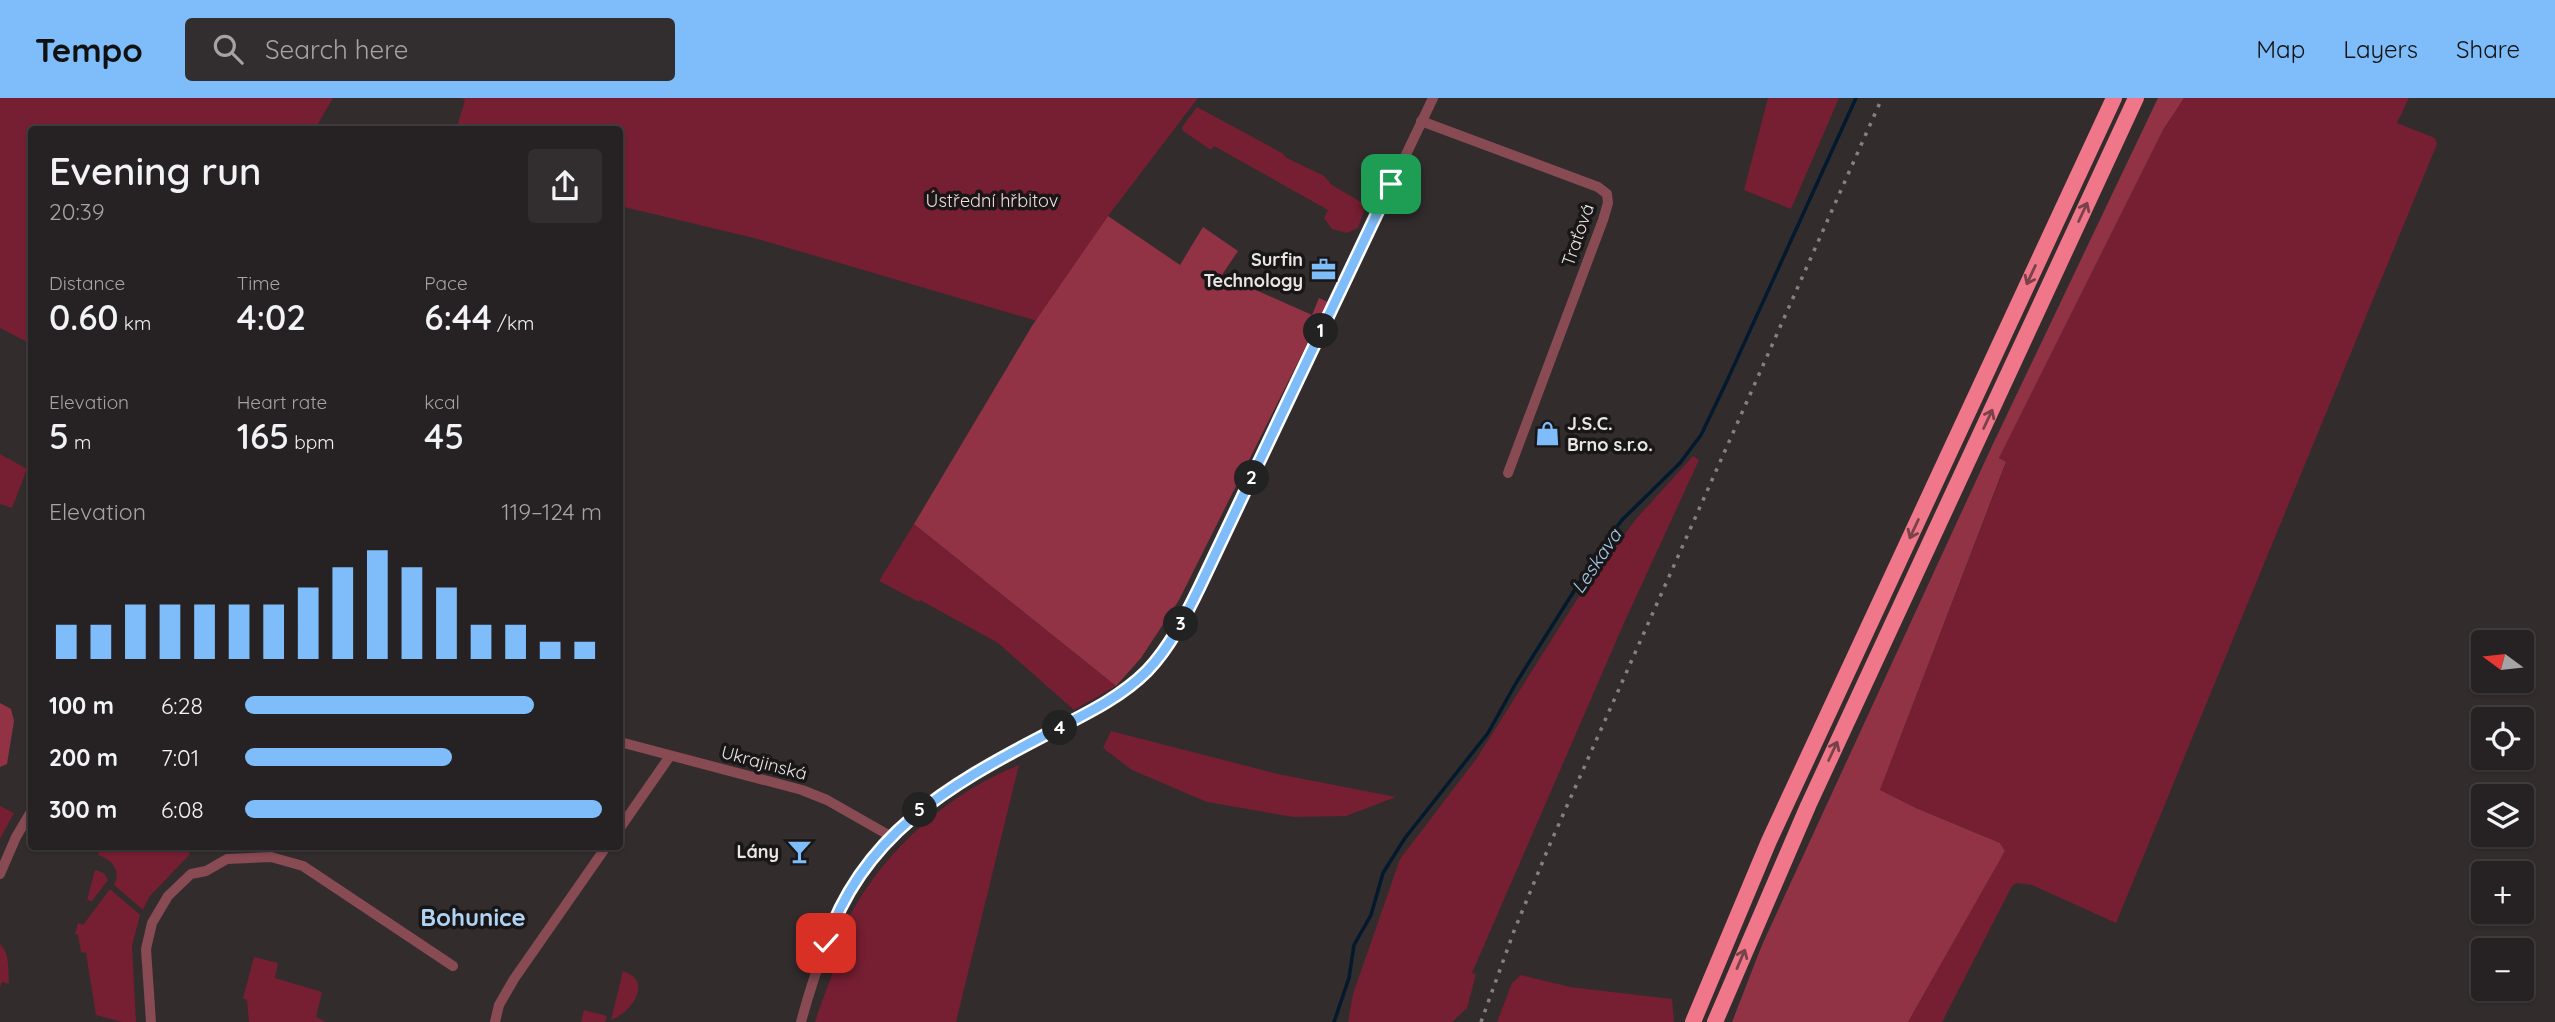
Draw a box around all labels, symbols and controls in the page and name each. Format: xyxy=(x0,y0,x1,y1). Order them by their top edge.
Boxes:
search box xyxy=(185,18,675,81)
text: Tempo xyxy=(35,29,143,70)
icon: search xyxy=(209,30,247,68)
text: Search here xyxy=(265,33,408,66)
text: Map xyxy=(2256,34,2305,64)
text: Layers xyxy=(2343,34,2418,64)
text: Share xyxy=(2456,34,2520,64)
text: Evening run xyxy=(49,147,262,195)
button: share xyxy=(528,149,602,223)
pin xyxy=(1361,154,1421,214)
icon: arrive xyxy=(1372,165,1410,203)
park label: Ústřední hřbitov xyxy=(926,189,1058,212)
text: 20:39 xyxy=(49,197,105,226)
street label: Traťová xyxy=(1556,201,1599,269)
one-way arrow xyxy=(2077,202,2091,223)
place label: Surfin Technology xyxy=(1203,248,1303,292)
office icon: Surfin Technology xyxy=(1309,256,1337,284)
one-way arrow xyxy=(2024,264,2037,285)
text: Distance xyxy=(49,271,125,295)
text: Time xyxy=(237,271,280,295)
text: Pace xyxy=(424,271,468,295)
text: 0.60 xyxy=(49,295,119,339)
text: 4:02 xyxy=(237,295,306,339)
text: 6:44 xyxy=(424,295,492,339)
text: km xyxy=(119,311,151,335)
text: /km xyxy=(492,311,534,335)
pin: 1 xyxy=(1304,314,1338,348)
text: 1 xyxy=(1317,318,1324,342)
text: Elevation xyxy=(49,390,129,414)
text: Heart rate xyxy=(237,390,327,414)
text: kcal xyxy=(424,390,460,414)
one-way arrow xyxy=(1982,408,1995,430)
place label: J.S.C. Brno s.r.o. xyxy=(1567,412,1653,456)
text: 5 xyxy=(49,414,69,458)
text: 165 xyxy=(237,414,289,458)
text: 45 xyxy=(424,414,464,458)
shop icon: J.S.C. Brno s.r.o. xyxy=(1533,420,1561,448)
text: m xyxy=(69,430,91,454)
text: bpm xyxy=(289,430,335,454)
pin: 2 xyxy=(1234,460,1270,496)
text: 2 xyxy=(1246,465,1257,489)
text: Elevation xyxy=(49,497,146,526)
text: 119–124 m xyxy=(501,497,602,526)
one-way arrow xyxy=(1906,518,1919,539)
water label: Leskava xyxy=(1566,523,1627,598)
pin: 3 xyxy=(1164,606,1198,642)
text: 3 xyxy=(1175,611,1186,635)
north arrow xyxy=(2471,630,2534,693)
map controls xyxy=(2471,630,2534,1001)
text: 100 m xyxy=(49,691,114,720)
text: 6:28 xyxy=(161,691,203,720)
button: locate xyxy=(2471,707,2534,770)
pin: 4 xyxy=(1042,710,1078,746)
text: 4 xyxy=(1054,715,1065,739)
street label: Ukrajinská xyxy=(719,740,810,785)
one-way arrow xyxy=(1827,741,1840,762)
text: 200 m xyxy=(49,743,118,772)
text: 7:01 xyxy=(161,743,199,772)
button: layers xyxy=(2471,784,2534,847)
pin: 5 xyxy=(902,792,937,828)
text: 300 m xyxy=(49,795,117,824)
text: 6:08 xyxy=(161,795,204,824)
text: 5 xyxy=(914,797,925,821)
bar icon: Lány xyxy=(785,838,813,866)
place label: Lány xyxy=(736,840,779,863)
button: + xyxy=(2471,861,2534,924)
district label: Bohunice xyxy=(420,902,526,932)
pin xyxy=(796,913,856,973)
icon: check xyxy=(807,924,845,962)
button: − xyxy=(2471,938,2534,1001)
one-way arrow xyxy=(1735,949,1748,970)

